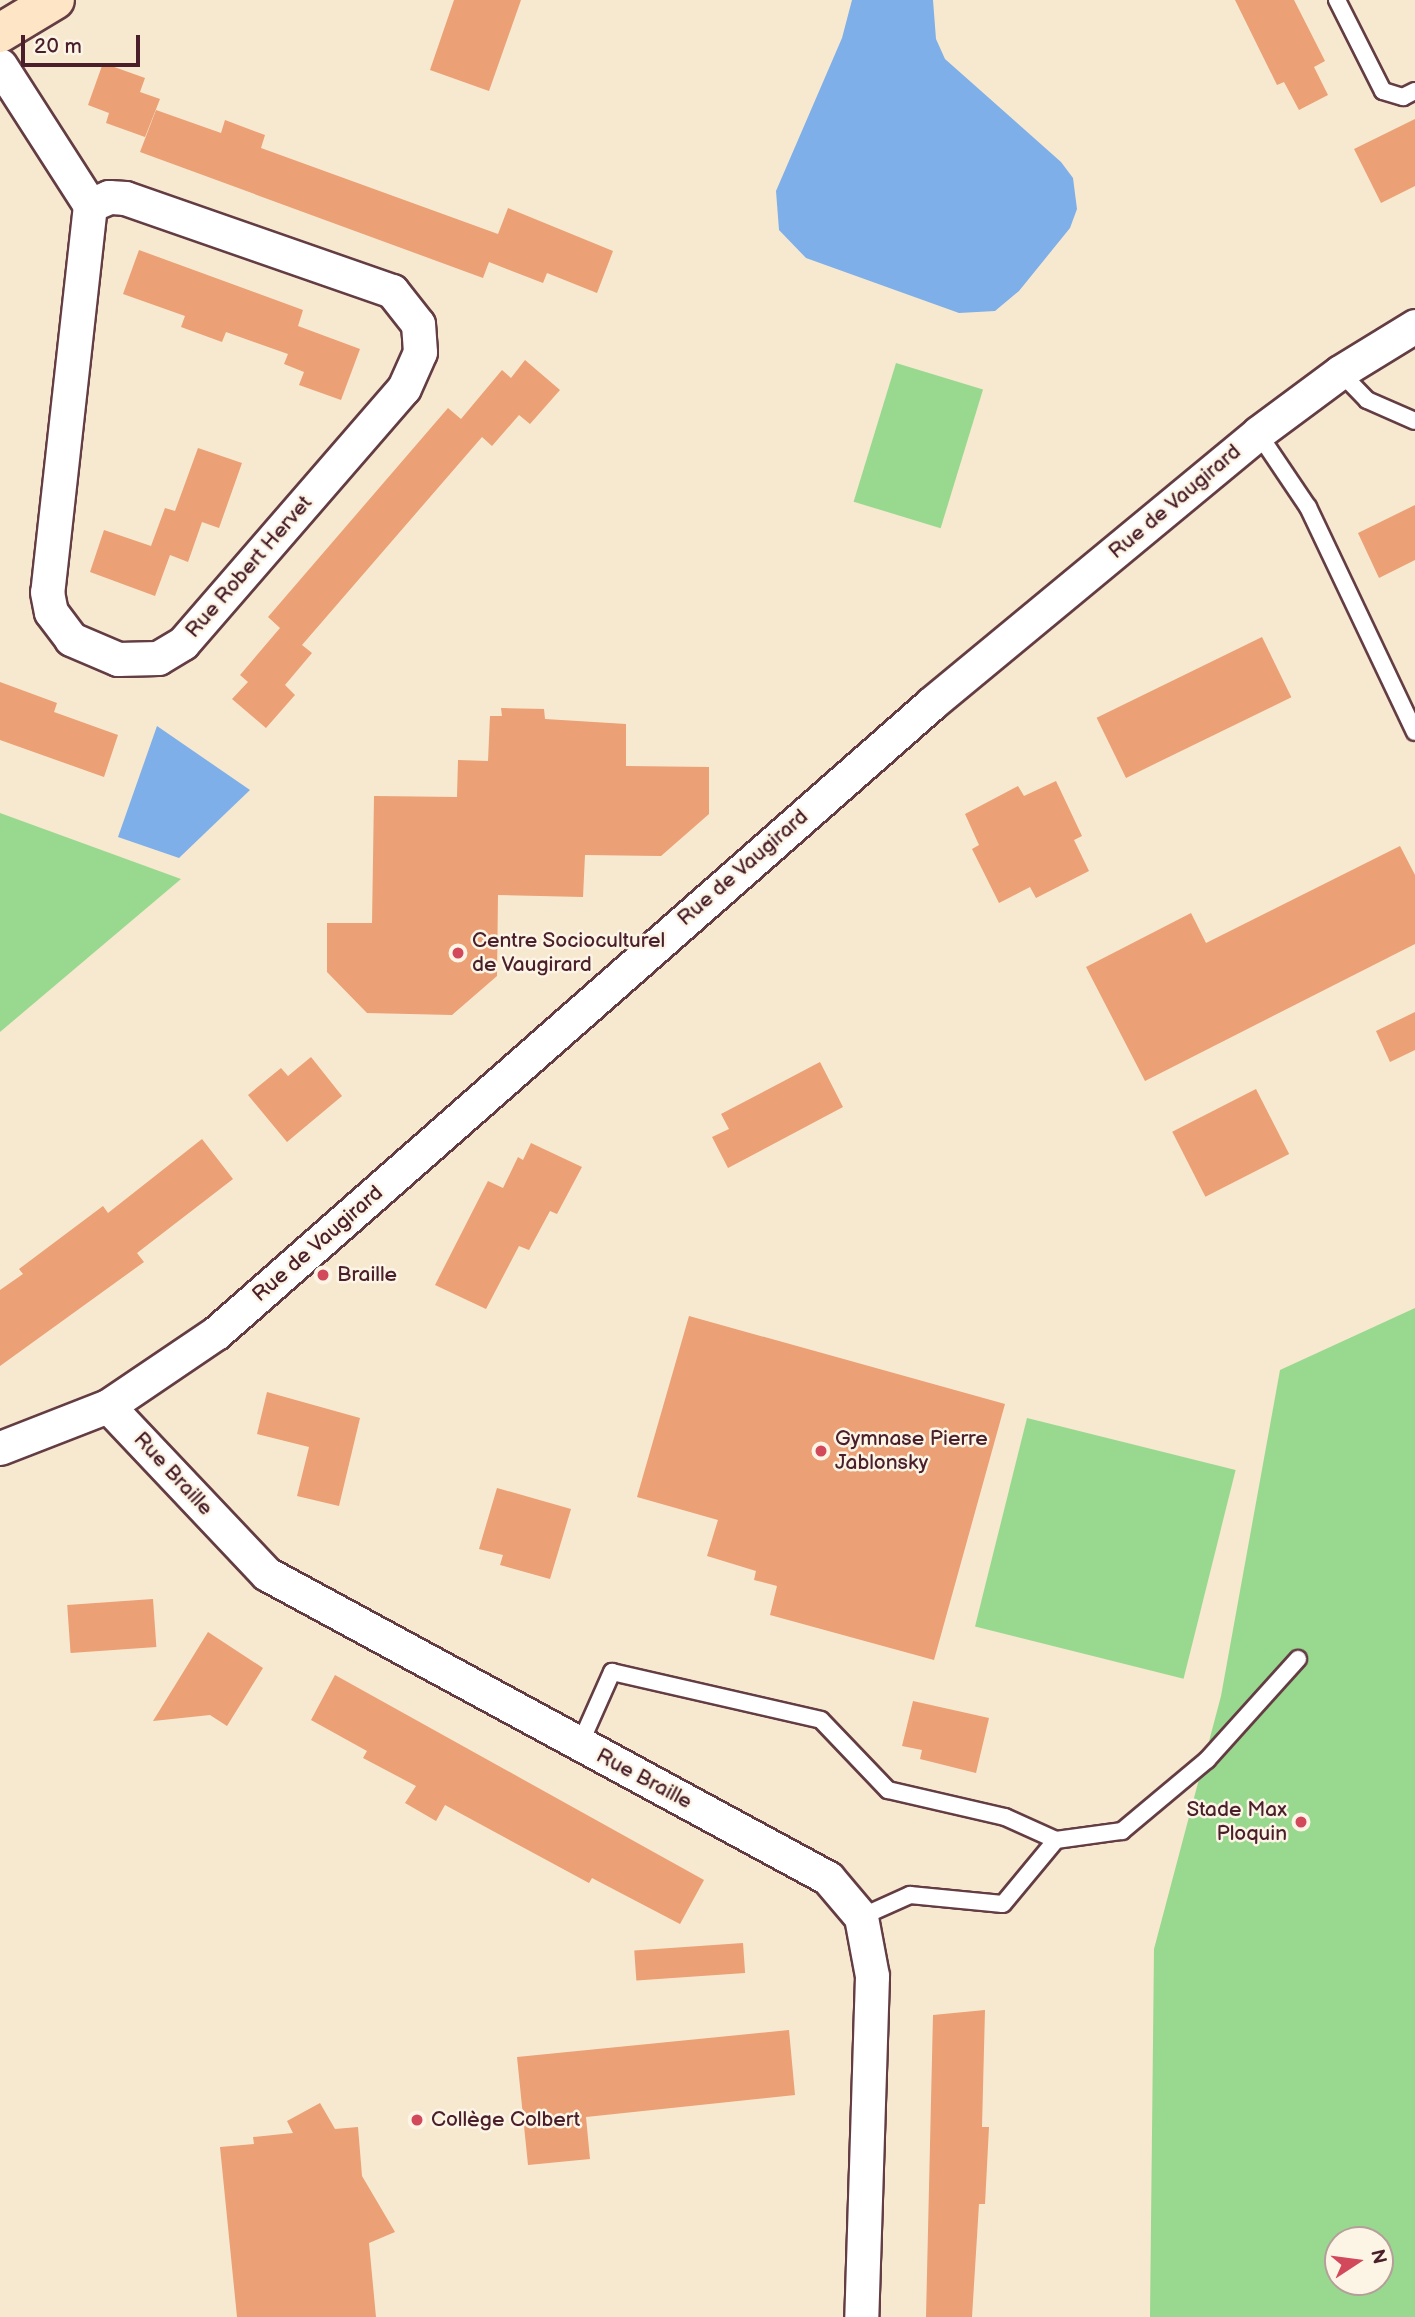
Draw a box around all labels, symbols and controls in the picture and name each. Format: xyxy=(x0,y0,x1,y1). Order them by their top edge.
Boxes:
scale bar xyxy=(24,21,144,65)
text: 20 m xyxy=(34,34,82,59)
street label: Rue de Vaugirard xyxy=(1104,439,1246,565)
street label: Rue Robert Hervet xyxy=(180,491,318,643)
street label: Rue de Vaugirard xyxy=(672,804,814,932)
place label: Centre Socioculturel de Vaugirard xyxy=(472,928,665,978)
marker: Centre Socioculturel de Vaugirard xyxy=(450,945,466,961)
street label: Rue de Vaugirard xyxy=(247,1180,389,1308)
place label: Braille xyxy=(337,1262,397,1288)
marker: Braille xyxy=(315,1267,331,1283)
place label: Gymnase Pierre Jablonsky xyxy=(835,1426,988,1476)
street label: Rue Braille xyxy=(128,1427,218,1521)
marker: Gymnase Pierre Jablonsky xyxy=(813,1443,829,1459)
street label: Rue Braille xyxy=(592,1743,696,1815)
place label: Stade Max Ploquin xyxy=(1187,1797,1287,1847)
marker: Stade Max Ploquin xyxy=(1293,1814,1309,1830)
place label: Collège Colbert xyxy=(431,2107,580,2133)
marker: Collège Colbert xyxy=(409,2112,425,2128)
north arrow xyxy=(1324,2226,1394,2296)
text: N xyxy=(1365,2247,1391,2266)

